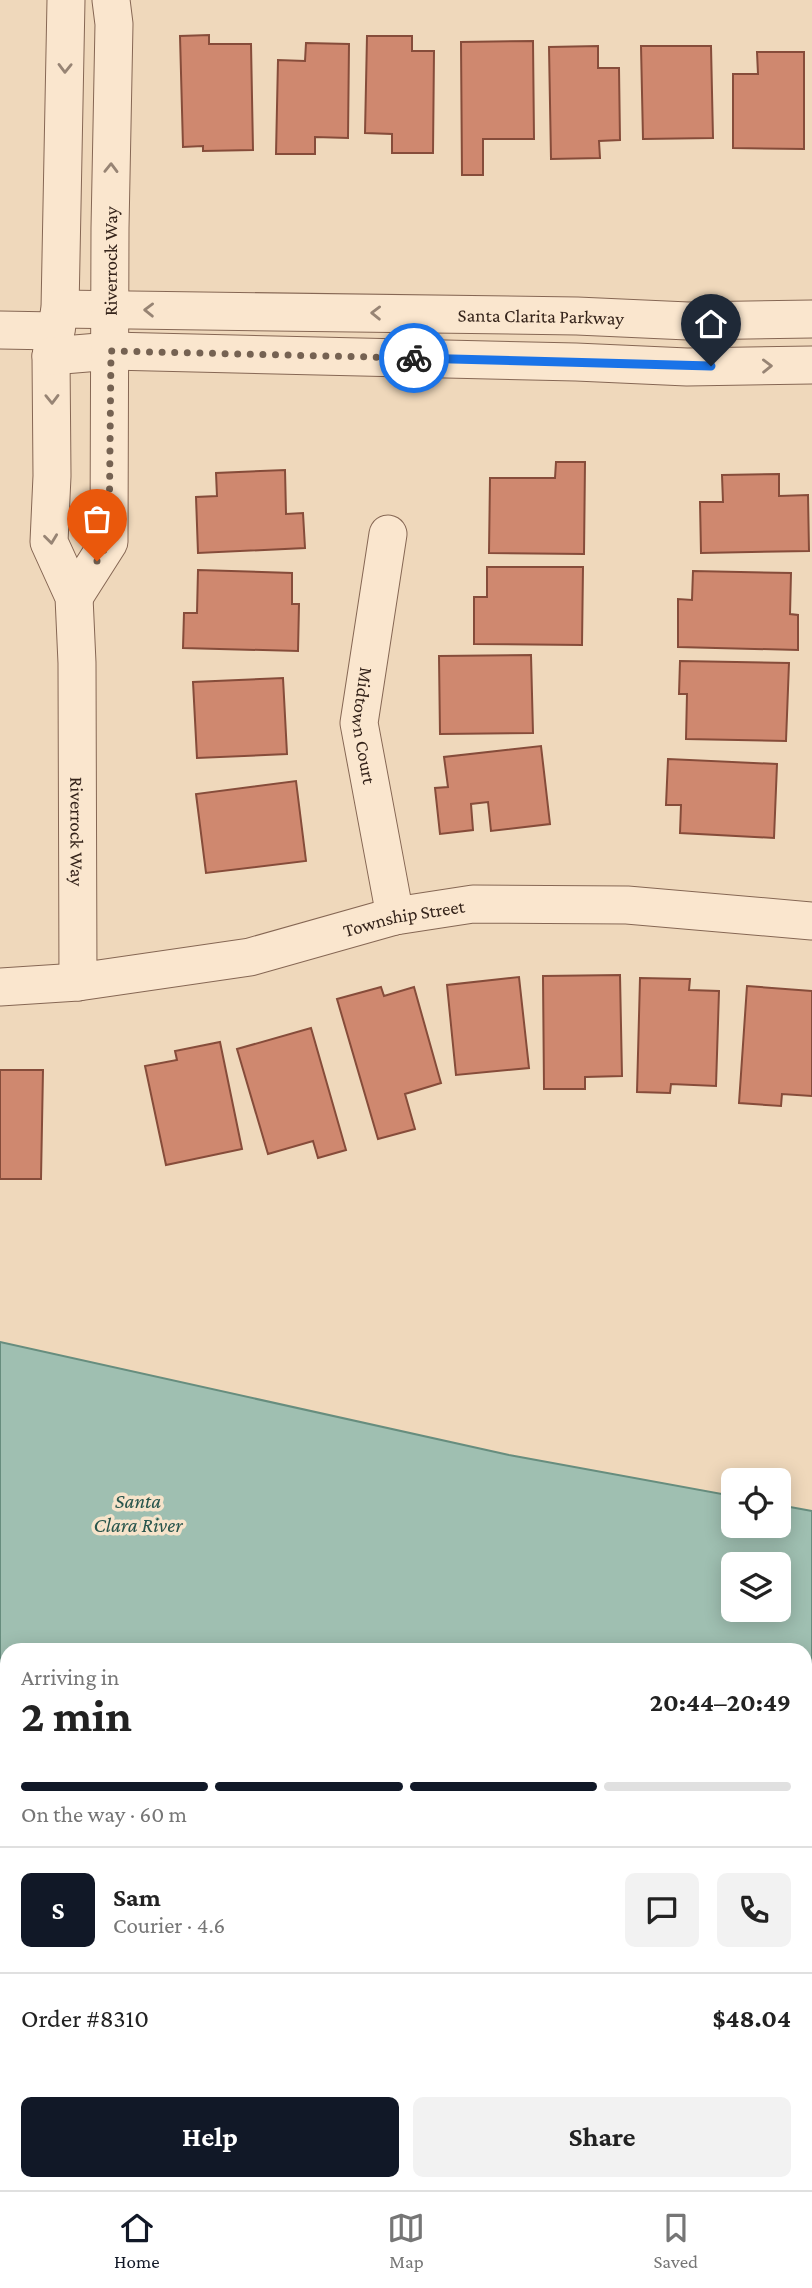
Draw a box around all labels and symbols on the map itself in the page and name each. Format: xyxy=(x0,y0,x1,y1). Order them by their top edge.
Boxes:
one-way arrow xyxy=(57,63,73,74)
one-way arrow xyxy=(103,162,119,173)
street label: Riverrock Way xyxy=(99,206,121,316)
pin xyxy=(681,294,741,366)
one-way arrow xyxy=(143,303,154,318)
street label: Santa Clarita Parkway xyxy=(458,304,625,329)
one-way arrow xyxy=(371,305,381,321)
courier xyxy=(379,323,449,393)
one-way arrow xyxy=(762,358,773,373)
one-way arrow xyxy=(44,393,59,404)
pin xyxy=(67,489,127,561)
one-way arrow xyxy=(44,533,59,545)
street label: Midtown Court xyxy=(348,666,381,786)
street label: Riverrock Way xyxy=(67,777,88,887)
street label: Township Street xyxy=(341,895,467,941)
water label: Santa Clara River xyxy=(93,1489,183,1537)

